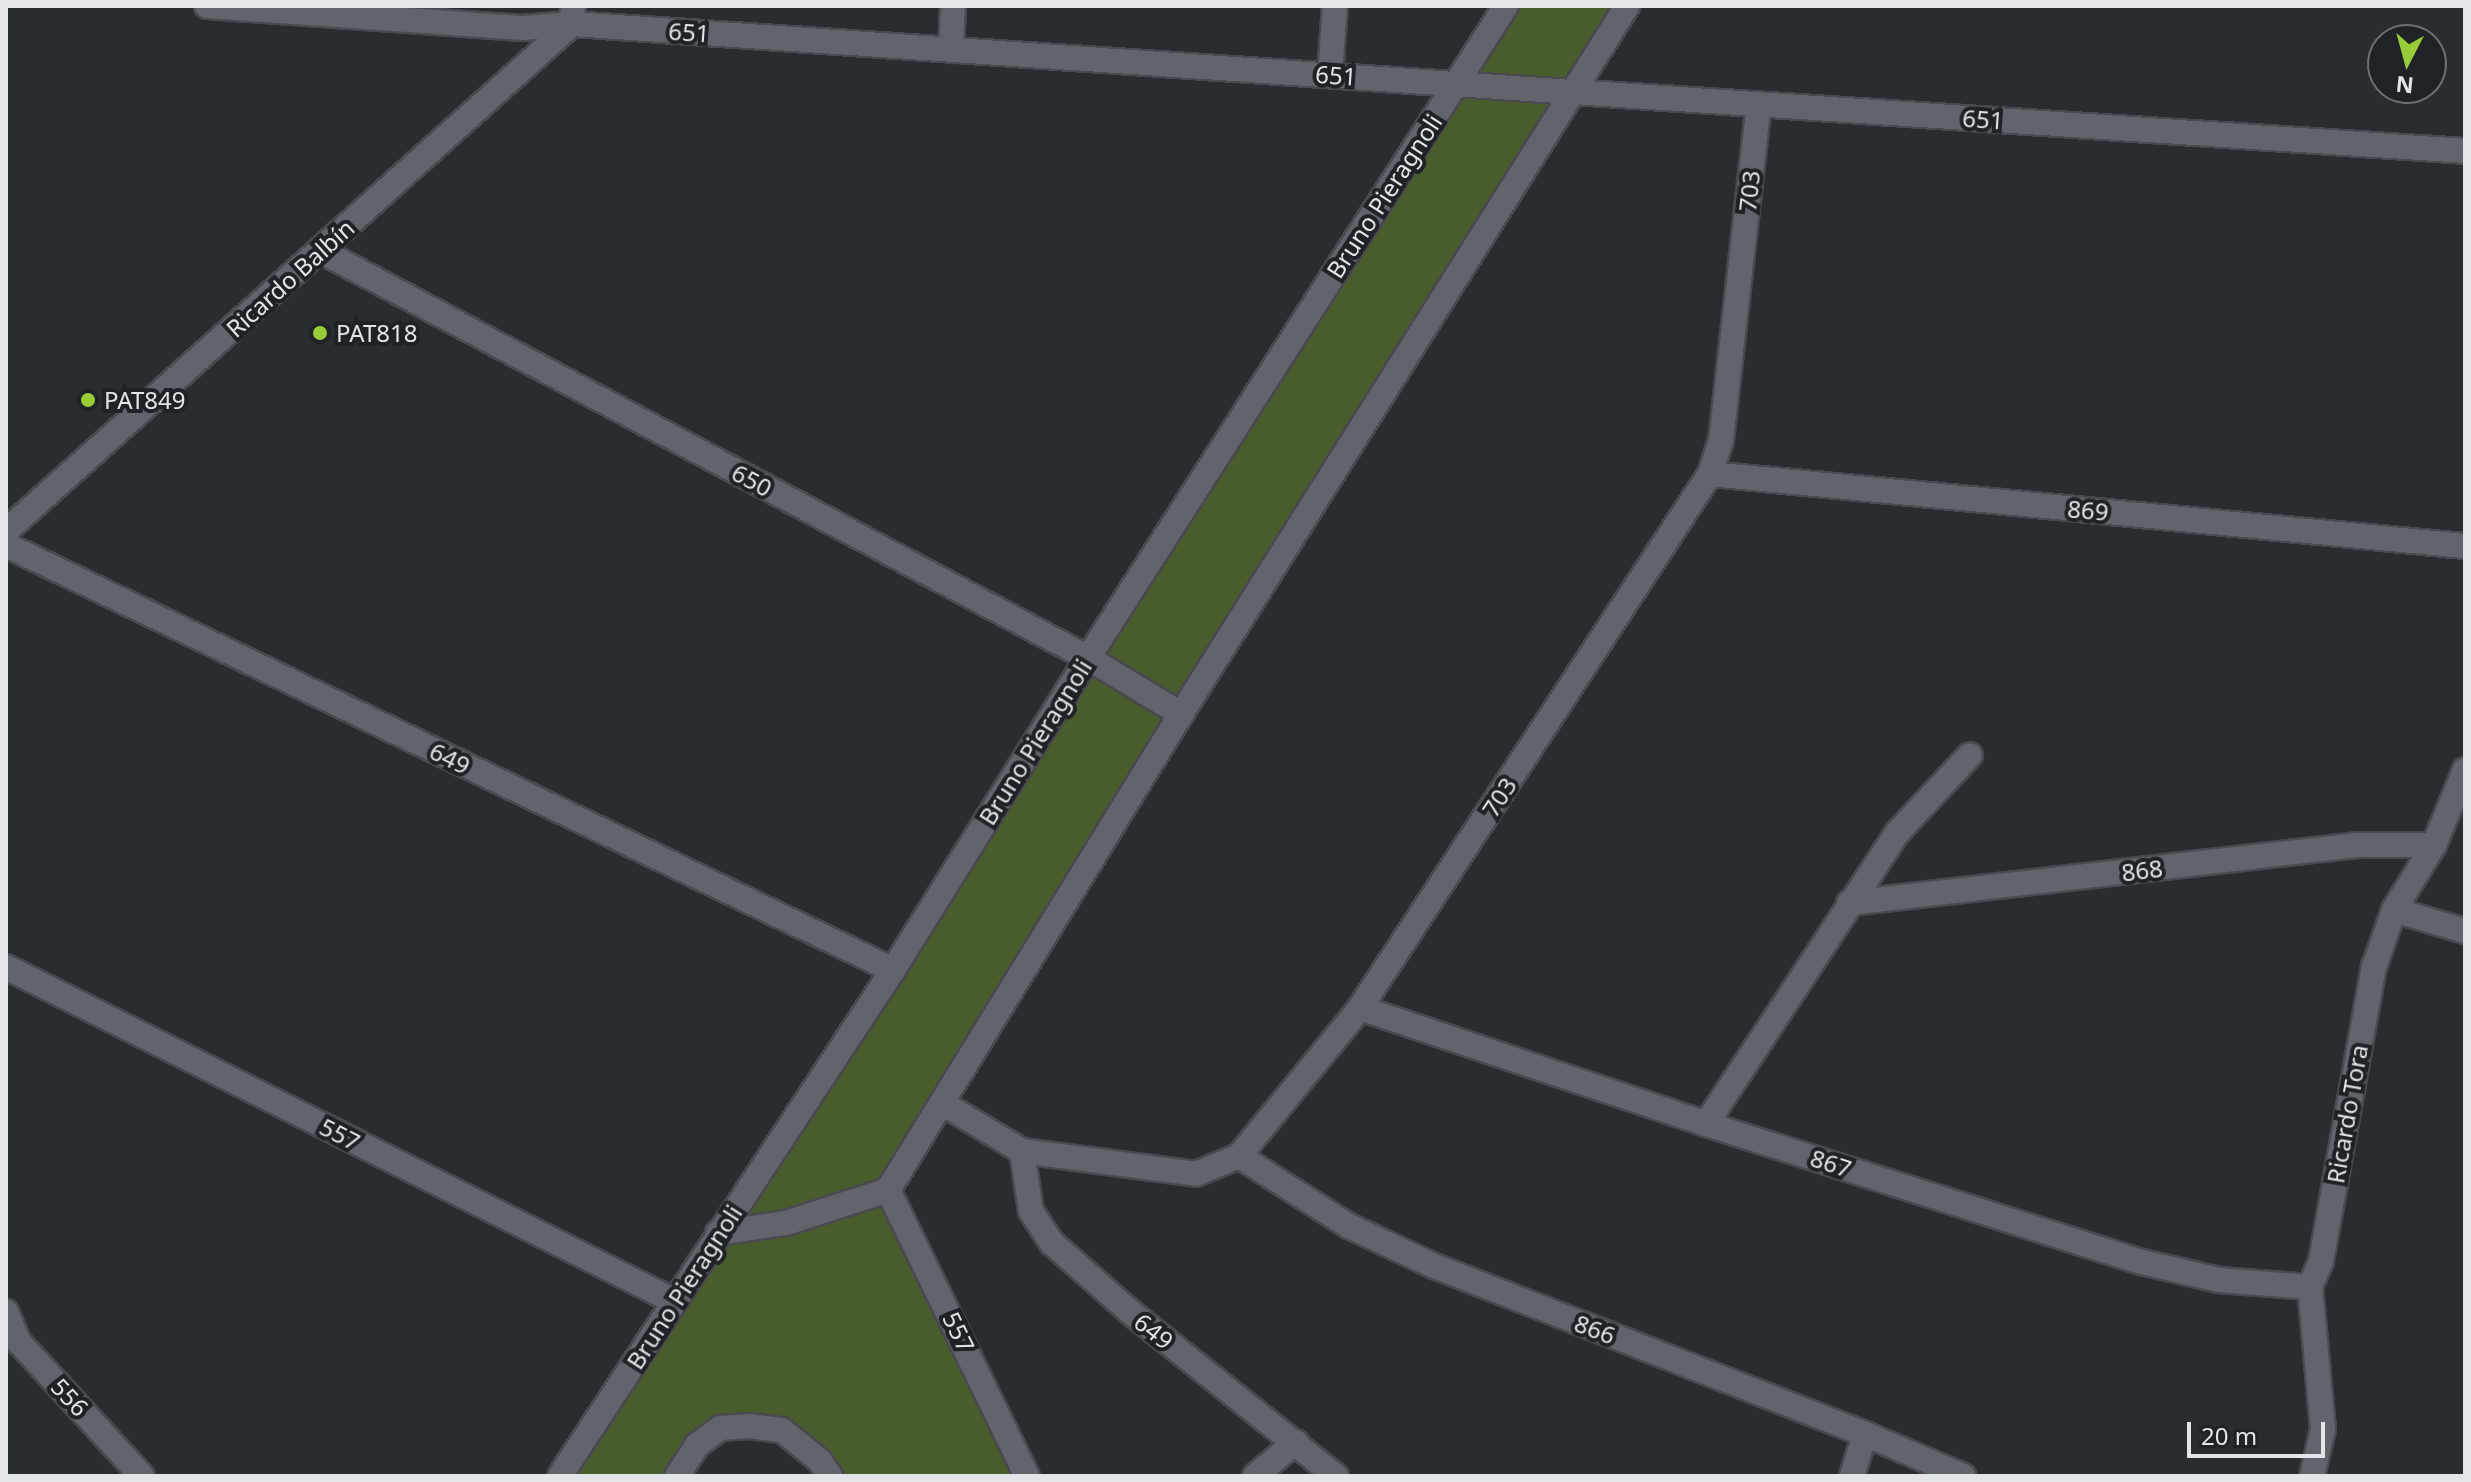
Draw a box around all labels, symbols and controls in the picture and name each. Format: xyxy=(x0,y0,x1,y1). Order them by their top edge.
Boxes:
street label: 651 xyxy=(667,16,711,48)
north arrow xyxy=(2367,24,2447,104)
street label: 651 xyxy=(1314,59,1358,91)
text: N xyxy=(2394,70,2415,102)
street label: 651 xyxy=(1961,103,2005,135)
street label: Bruno Pieragnoli xyxy=(1320,109,1448,283)
street label: 703 xyxy=(1733,169,1765,213)
street label: Ricardo Balbín xyxy=(220,213,360,343)
place label: PAT818 xyxy=(336,319,418,347)
marker: PAT818 xyxy=(311,324,329,342)
place label: PAT849 xyxy=(104,386,186,414)
marker: PAT849 xyxy=(79,391,97,409)
street label: 650 xyxy=(727,458,777,502)
street label: 869 xyxy=(2066,494,2110,526)
street label: Bruno Pieragnoli xyxy=(973,654,1097,830)
street label: 649 xyxy=(425,736,475,780)
street label: 703 xyxy=(1476,772,1522,822)
street label: 868 xyxy=(2120,853,2164,887)
street label: Ricardo Tora xyxy=(2321,1042,2373,1186)
street label: 557 xyxy=(315,1112,365,1156)
street label: 867 xyxy=(1807,1143,1855,1183)
street label: Bruno Pieragnoli xyxy=(620,1200,748,1374)
street label: 557 xyxy=(937,1307,981,1357)
street label: 649 xyxy=(1129,1307,1179,1355)
street label: 866 xyxy=(1571,1308,1619,1350)
street label: 556 xyxy=(45,1372,95,1422)
scale bar xyxy=(2191,1406,2329,1456)
text: 20 m xyxy=(2201,1419,2257,1452)

